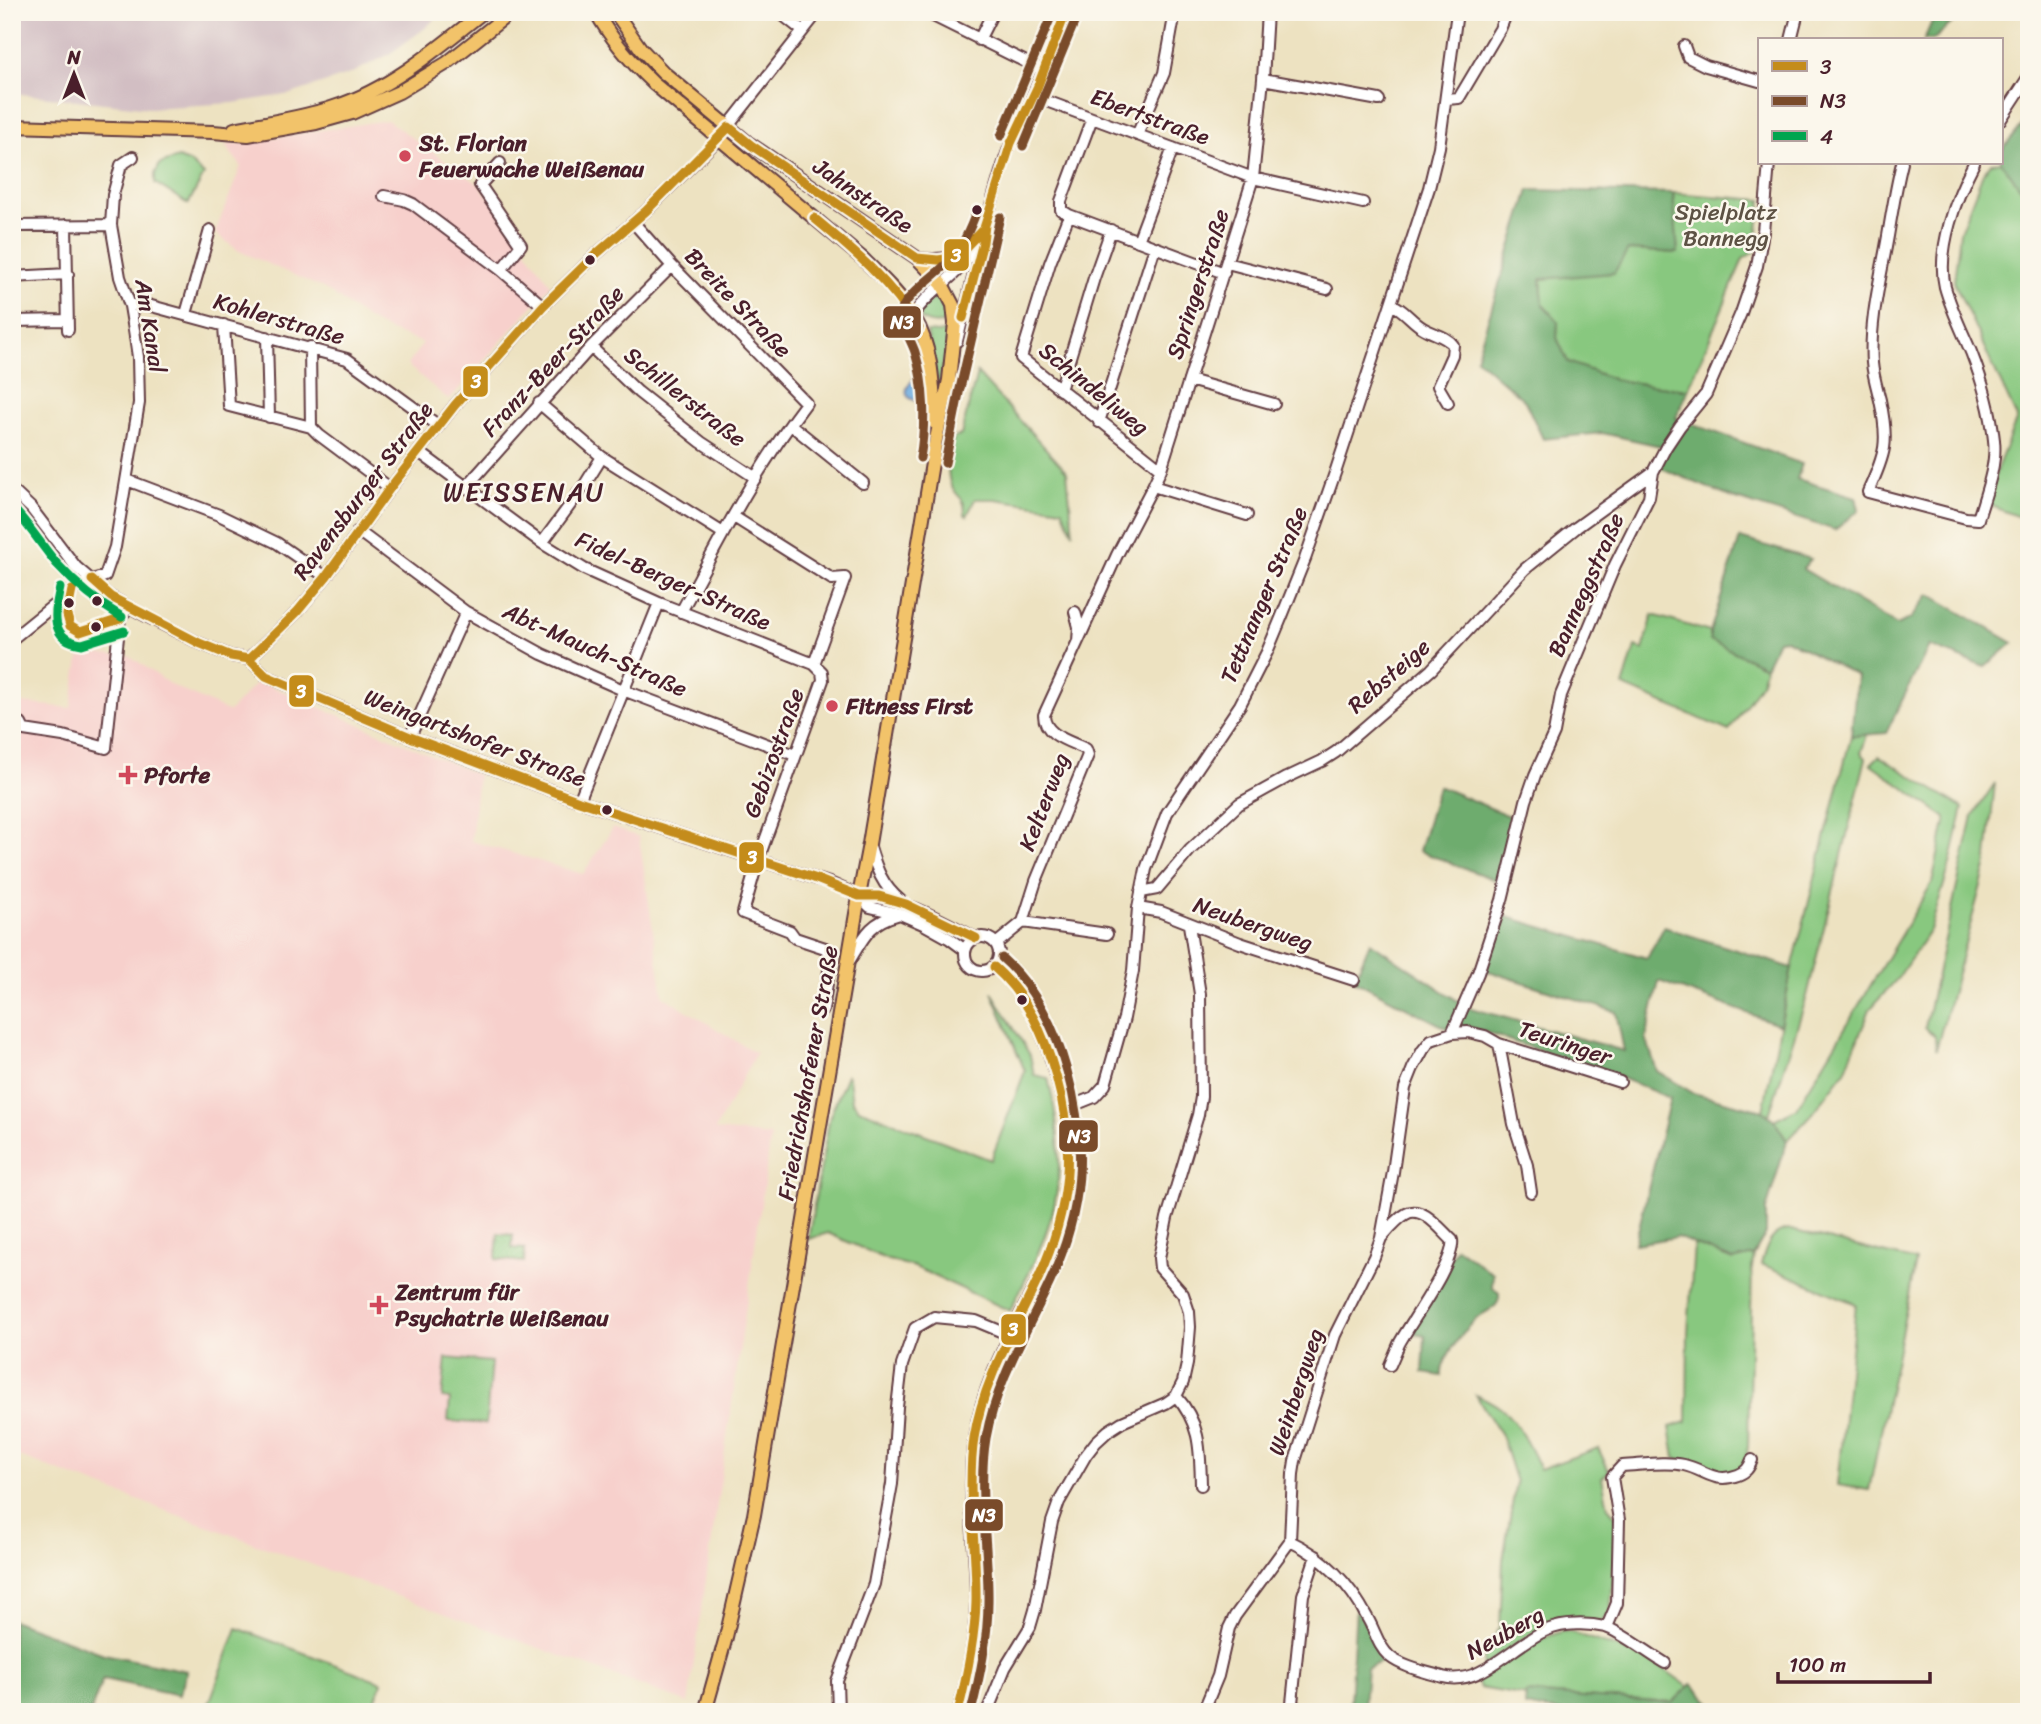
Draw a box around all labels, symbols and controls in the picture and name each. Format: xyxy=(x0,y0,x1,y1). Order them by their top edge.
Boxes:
north arrow xyxy=(38,38,108,108)
legend xyxy=(1758,38,2002,164)
text: N xyxy=(66,41,81,74)
text: 3 xyxy=(1820,48,1832,86)
street label: Ebertstraße xyxy=(1085,76,1215,158)
text: N3 xyxy=(1820,82,1847,120)
text: 4 xyxy=(1820,118,1833,156)
place label: St. Florian Feuerwache Weißenau xyxy=(418,123,645,190)
street label: Jahnstraße xyxy=(803,147,922,245)
marker: St. Florian Feuerwache Weißenau xyxy=(397,148,413,164)
park label: Spielplatz Bannegg xyxy=(1675,192,1777,259)
unlabelled marker xyxy=(970,203,984,217)
street label: Springerstraße xyxy=(1154,203,1242,364)
street label: Breite Straße xyxy=(674,238,802,368)
line badge: 3 xyxy=(943,238,970,272)
text: 3 xyxy=(950,239,962,272)
unlabelled marker xyxy=(583,253,597,267)
street label: Am Kanal xyxy=(122,275,178,376)
street label: Franz-Beer-Straße xyxy=(471,275,635,447)
street label: Kohlerstraße xyxy=(209,281,350,357)
line badge: N3 xyxy=(882,305,922,339)
text: N3 xyxy=(889,306,914,339)
street label: Schindeliweg xyxy=(1029,331,1159,447)
street label: Schillerstraße xyxy=(615,336,756,458)
line badge: 3 xyxy=(462,365,489,398)
text: 3 xyxy=(470,365,482,398)
street label: Ravensburger Straße xyxy=(282,393,444,589)
district label: WEISSENAU xyxy=(443,469,605,515)
street label: Tettnanger Straße xyxy=(1208,500,1320,690)
street label: Banneggstraße xyxy=(1536,506,1636,664)
street label: Fidel-Berger-Straße xyxy=(569,519,777,643)
street label: Abt-Mauch-Straße xyxy=(495,591,694,709)
unlabelled marker xyxy=(90,594,104,608)
unlabelled marker xyxy=(62,596,76,610)
unlabelled marker xyxy=(89,620,103,634)
street label: Rebsteige xyxy=(1338,628,1440,724)
line badge: 3 xyxy=(288,674,315,708)
text: 3 xyxy=(295,675,307,708)
street label: Weingartshofer Straße xyxy=(358,677,592,799)
street label: Gebizostraße xyxy=(732,682,817,824)
place label: Fitness First xyxy=(845,686,973,727)
marker: Fitness First xyxy=(824,698,840,714)
street label: Kelterweg xyxy=(1007,747,1082,857)
place label: Pforte xyxy=(144,755,211,796)
marker: Pforte xyxy=(118,765,138,785)
unlabelled marker xyxy=(600,803,614,817)
line badge: 3 xyxy=(738,841,765,874)
text: 3 xyxy=(746,841,758,874)
street label: Neubergweg xyxy=(1188,884,1319,964)
street label: Friedrichshafener Straße xyxy=(765,942,851,1204)
unlabelled marker xyxy=(1015,993,1029,1007)
street label: Teuringer xyxy=(1513,1009,1618,1078)
line badge: N3 xyxy=(1058,1119,1099,1153)
text: N3 xyxy=(1066,1120,1091,1153)
place label: Zentrum für Psychatrie Weißenau xyxy=(394,1272,609,1339)
marker: Zentrum für Psychatrie Weißenau xyxy=(369,1295,389,1315)
line badge: 3 xyxy=(1000,1313,1027,1346)
text: 3 xyxy=(1007,1313,1019,1346)
street label: Weinbergweg xyxy=(1256,1323,1336,1461)
line badge: N3 xyxy=(964,1498,1004,1532)
text: N3 xyxy=(971,1499,996,1532)
street label: Neuberg xyxy=(1458,1594,1552,1672)
scale bar xyxy=(1778,1640,1931,1684)
text: 100 m xyxy=(1789,1646,1846,1684)

